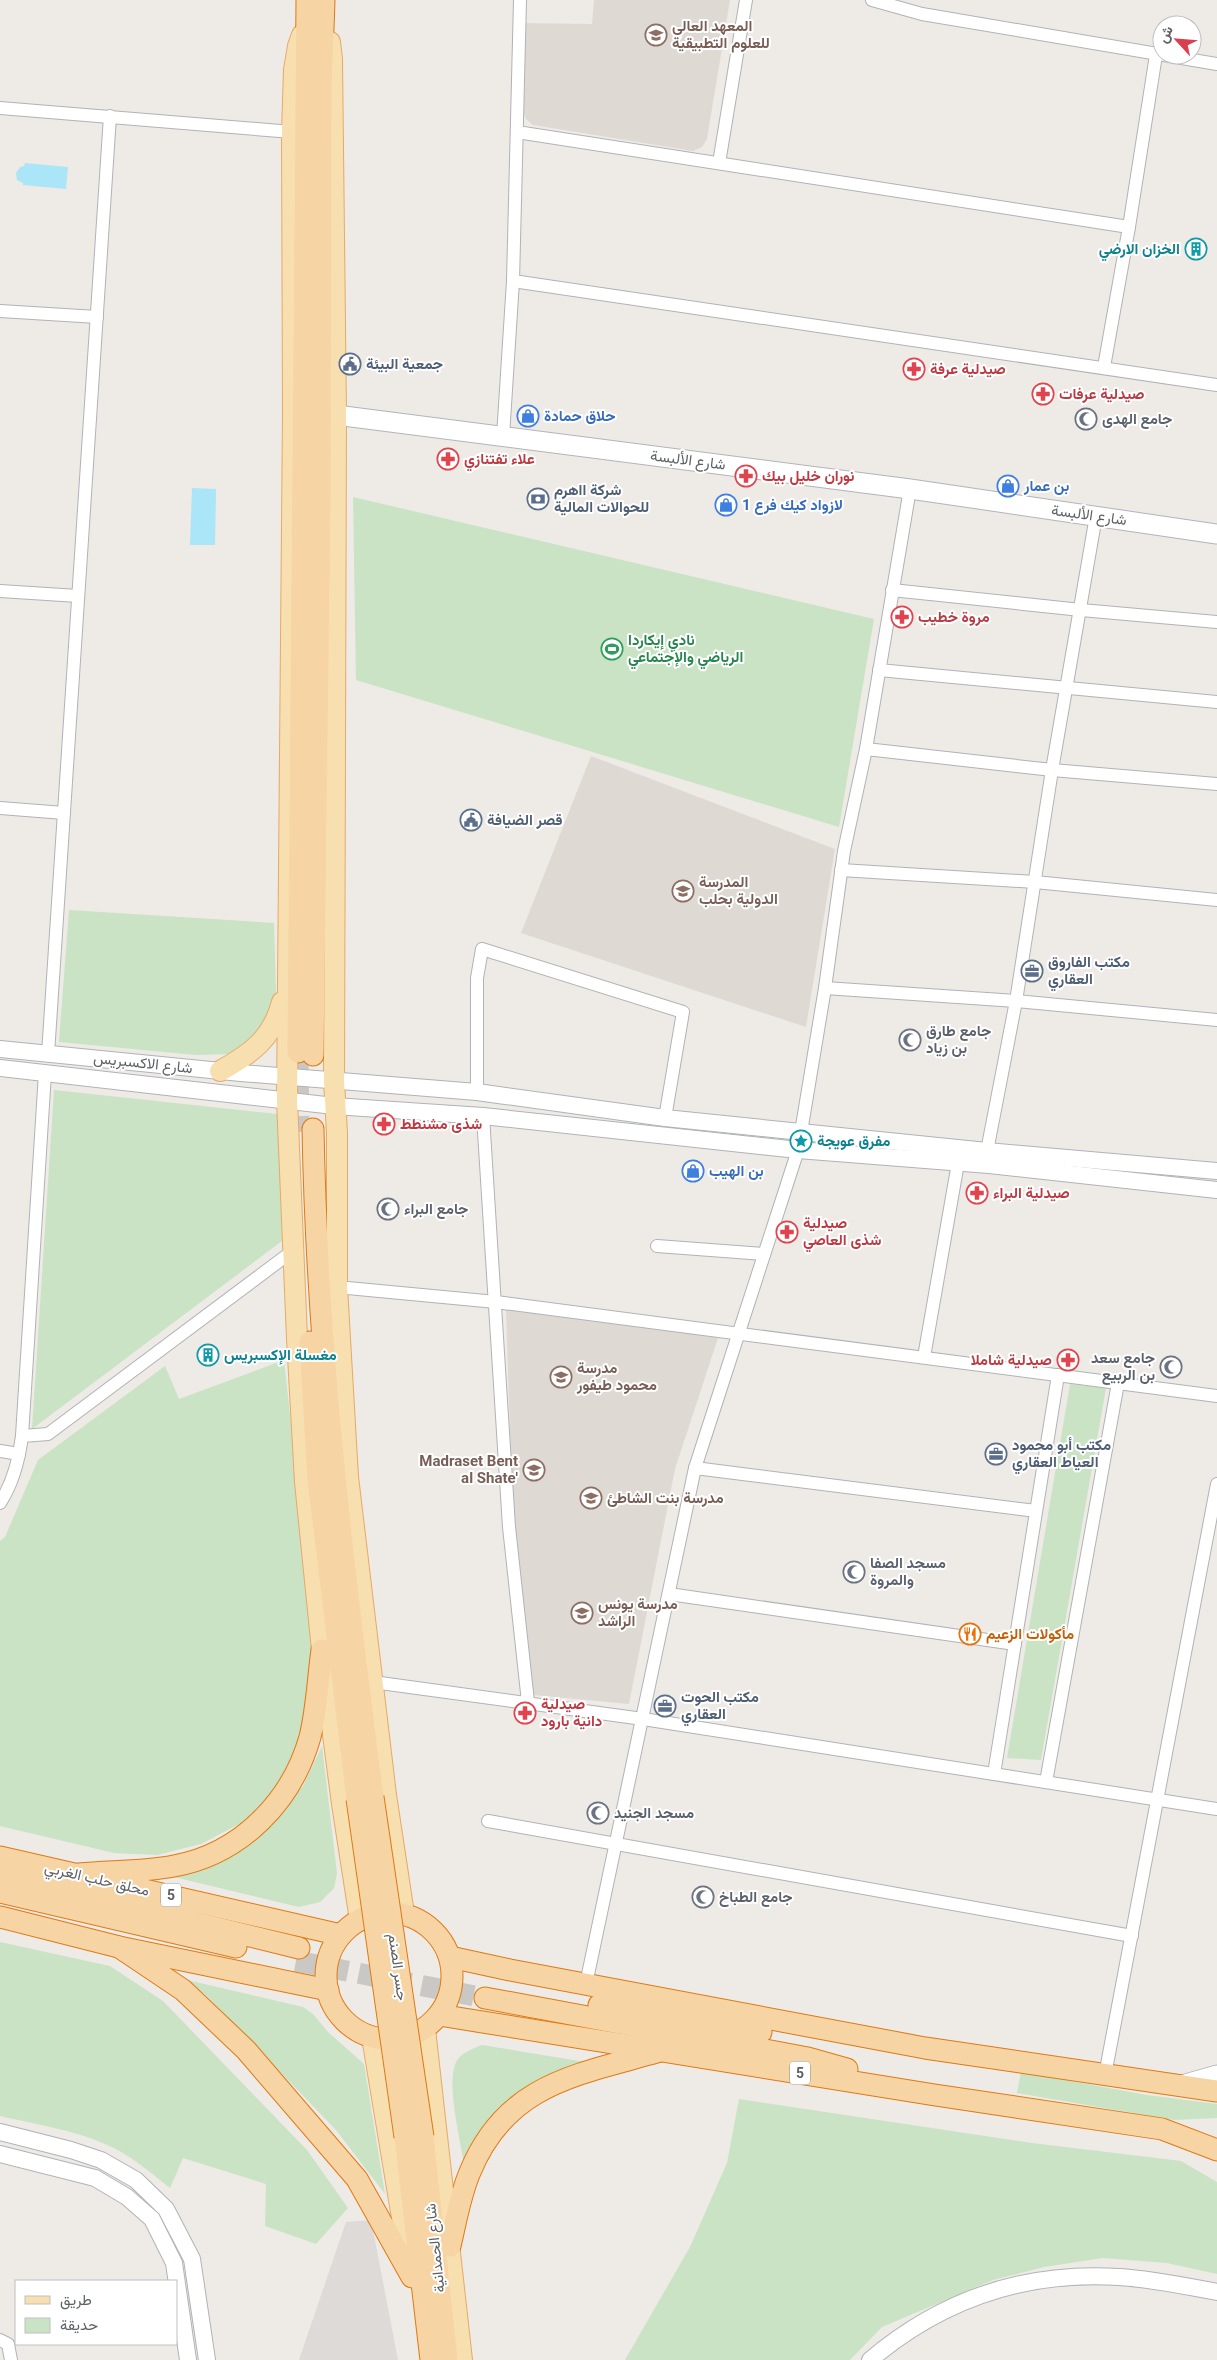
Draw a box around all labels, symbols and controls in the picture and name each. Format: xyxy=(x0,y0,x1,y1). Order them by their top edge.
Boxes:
north arrow xyxy=(1152,15,1202,65)
place label: المعهد العالي للعلوم التطبيقية xyxy=(672,17,770,53)
school or university icon: المعهد العالي للعلوم التطبيقية xyxy=(644,23,668,47)
text: ش xyxy=(1154,23,1177,46)
building icon: الخزان الارضي xyxy=(1184,237,1208,261)
place label: الخزان الارضي xyxy=(1099,240,1180,262)
public building icon: جمعية البيئة xyxy=(338,352,362,376)
place label: جمعية البيئة xyxy=(366,355,443,373)
pharmacy icon: صيدلية عرفة xyxy=(902,357,926,381)
place label: صيدلية عرفة xyxy=(930,360,1006,378)
pharmacy icon: صيدلية عرفات xyxy=(1031,382,1055,406)
place label: صيدلية عرفات xyxy=(1059,385,1145,403)
shop icon: حلاق حمادة xyxy=(516,404,540,428)
place label: حلاق حمادة xyxy=(544,407,615,425)
mosque icon: جامع الهدى xyxy=(1074,407,1098,431)
place label: جامع الهدى xyxy=(1102,410,1172,429)
street label: شارع الألبسة xyxy=(649,446,727,476)
pharmacy icon: علاء تفتنازي xyxy=(436,447,460,471)
place label: علاء تفتنازي xyxy=(464,450,535,472)
pharmacy icon: نوران خليل بيك xyxy=(734,464,758,488)
place label: نوران خليل بيك xyxy=(762,467,854,485)
shop icon: بن عمار xyxy=(996,474,1020,498)
place label: بن عمار xyxy=(1023,477,1069,495)
place label: شركة ااهرم للحوالات المالية xyxy=(554,481,649,516)
bank icon: شركة ااهرم للحوالات المالية xyxy=(526,487,550,511)
shop icon: لازواد كيك فرع 1 xyxy=(714,493,738,517)
place label: لازواد كيك فرع 1 xyxy=(742,496,843,515)
street label: شارع الألبسة xyxy=(1050,501,1128,531)
pharmacy icon: مروة خطيب xyxy=(890,605,914,629)
place label: مروة خطيب xyxy=(918,608,990,626)
place label: نادي إيكاردا الرياضي والإجتماعي xyxy=(628,631,743,670)
sports icon: نادي إيكاردا الرياضي والإجتماعي xyxy=(600,637,624,661)
public building icon: قصر الضيافة xyxy=(459,808,483,832)
place label: قصر الضيافة xyxy=(487,811,562,829)
place label: المدرسة الدولية بحلب xyxy=(699,873,778,908)
school or university icon: المدرسة الدولية بحلب xyxy=(671,879,695,903)
place label: مكتب الفاروق العقاري xyxy=(1048,953,1130,992)
office icon: مكتب الفاروق العقاري xyxy=(1020,959,1044,983)
place label: جامع طارق بن زياد xyxy=(926,1022,991,1057)
mosque icon: جامع طارق بن زياد xyxy=(898,1028,922,1052)
street label: شارع الاكسبريس xyxy=(92,1049,194,1079)
pharmacy icon: شذى مشنطط xyxy=(372,1112,396,1136)
place label: شذى مشنطط xyxy=(400,1115,482,1133)
place icon: مفرق عويجة xyxy=(789,1129,813,1153)
place label: مفرق عويجة xyxy=(817,1132,890,1150)
shop icon: بن الهيب xyxy=(681,1159,705,1183)
place label: بن الهيب xyxy=(709,1162,764,1180)
pharmacy icon: صيدلية البراء xyxy=(965,1181,989,1205)
place label: صيدلية البراء xyxy=(993,1184,1070,1202)
mosque icon: جامع البراء xyxy=(376,1197,400,1221)
place label: جامع البراء xyxy=(404,1200,468,1219)
place label: صيدلية شذى العاصي xyxy=(803,1214,881,1253)
pharmacy icon: صيدلية شذى العاصي xyxy=(775,1220,799,1244)
building icon: مغسلة الإكسبريس xyxy=(196,1343,220,1367)
place label: مغسلة الإكسبريس xyxy=(224,1346,337,1365)
pharmacy icon: صيدلية شاملا xyxy=(1056,1348,1080,1372)
place label: جامع سعد بن الربيع xyxy=(1091,1349,1155,1385)
place label: صيدلية شاملا xyxy=(971,1351,1052,1369)
mosque icon: جامع سعد بن الربيع xyxy=(1159,1355,1183,1379)
place label: مدرسة محمود طيفور xyxy=(576,1359,657,1394)
school or university icon: مدرسة محمود طيفور xyxy=(549,1365,573,1389)
place label: مكتب أبو محمود العياط العقاري xyxy=(1012,1436,1111,1475)
office icon: مكتب أبو محمود العياط العقاري xyxy=(984,1442,1008,1466)
place label: Madraset Bent al Shate' xyxy=(419,1452,518,1487)
school or university icon: Madraset Bent al Shate' xyxy=(522,1458,546,1482)
school or university icon: مدرسة بنت الشاطئ xyxy=(579,1486,603,1510)
place label: مدرسة بنت الشاطئ xyxy=(607,1489,724,1507)
place label: مسجد الصفا والمروة xyxy=(870,1554,946,1589)
mosque icon: مسجد الصفا والمروة xyxy=(842,1560,866,1584)
place label: مدرسة يونس الراشد xyxy=(598,1595,678,1630)
school or university icon: مدرسة يونس الراشد xyxy=(570,1601,594,1625)
restaurant icon: مأكولات الزعيم xyxy=(958,1622,982,1646)
place label: مأكولات الزعيم xyxy=(986,1625,1074,1644)
place label: مكتب الحوت العقاري xyxy=(681,1688,759,1727)
office icon: مكتب الحوت العقاري xyxy=(653,1694,677,1718)
place label: صيدلية دانية بارود xyxy=(541,1695,602,1730)
pharmacy icon: صيدلية دانية بارود xyxy=(513,1701,537,1725)
mosque icon: مسجد الجنيد xyxy=(586,1801,610,1825)
place label: مسجد الجنيد xyxy=(614,1804,694,1822)
street label: محلق حلب الغربي xyxy=(42,1858,151,1904)
road number: 5 xyxy=(161,1884,181,1906)
mosque icon: جامع الطباخ xyxy=(691,1885,715,1909)
place label: جامع الطباخ xyxy=(719,1888,793,1907)
street label: جسر الصنم xyxy=(383,1932,412,2002)
road number: 5 xyxy=(790,2062,810,2084)
street label: شارع الحمدانية xyxy=(421,2202,451,2293)
legend xyxy=(15,2280,178,2345)
text: طريق xyxy=(60,2291,92,2310)
text: حديقة xyxy=(60,2316,98,2334)

